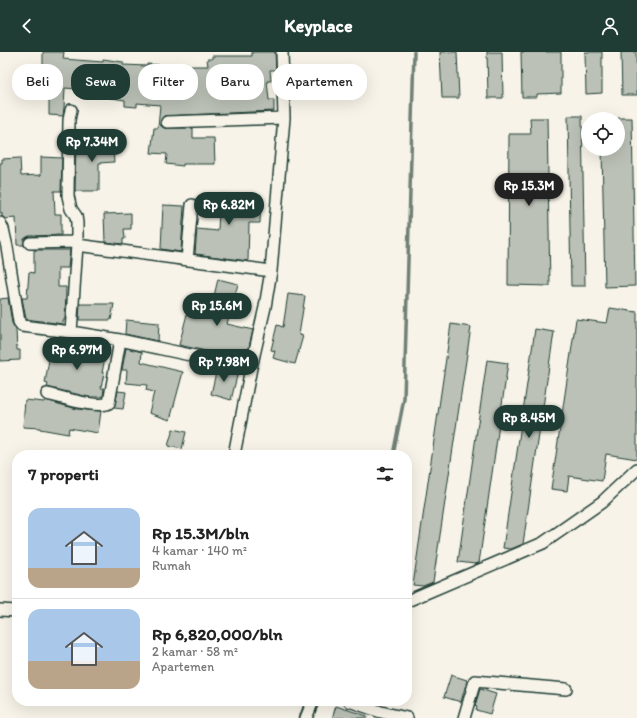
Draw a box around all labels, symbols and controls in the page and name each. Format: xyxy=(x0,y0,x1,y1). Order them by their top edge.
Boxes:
icon: back xyxy=(16,15,38,37)
text: Keyplace xyxy=(284,15,353,37)
icon: person xyxy=(599,15,621,37)
chip: Beli xyxy=(12,64,63,100)
chip: Sewa xyxy=(71,64,130,100)
chip: Filter xyxy=(138,64,198,100)
chip: Baru xyxy=(206,64,264,100)
chip: Apartemen xyxy=(272,64,367,100)
map controls xyxy=(581,112,625,156)
button: locate xyxy=(581,112,625,156)
pin: Rp 7.34M xyxy=(51,129,133,163)
text: Rp 7.34M xyxy=(66,134,118,149)
pin: Rp 15.3M xyxy=(488,173,570,207)
text: Rp 15.3M xyxy=(503,178,555,193)
pin: Rp 6.82M xyxy=(188,192,270,226)
text: Rp 6.82M xyxy=(203,197,255,212)
pin: Rp 15.6M xyxy=(176,293,258,327)
text: Rp 15.6M xyxy=(192,298,242,313)
pin: Rp 6.97M xyxy=(36,337,118,371)
text: Rp 6.97M xyxy=(51,342,103,357)
pin: Rp 7.98M xyxy=(183,349,265,383)
text: Rp 7.98M xyxy=(198,354,250,369)
pin: Rp 8.45M xyxy=(488,405,570,439)
text: Rp 8.45M xyxy=(503,410,555,425)
icon: filters xyxy=(374,463,396,485)
text: 7 properti xyxy=(28,464,99,484)
text: Rp 15.3M/bln xyxy=(152,523,249,543)
icon: home xyxy=(60,524,108,572)
text: 4 kamar · 140 m² xyxy=(152,543,247,558)
text: Rumah xyxy=(152,558,191,573)
text: Rp 6,820,000/bln xyxy=(152,624,283,644)
icon: home xyxy=(60,625,108,673)
text: 2 kamar · 58 m² xyxy=(152,644,238,659)
text: Apartemen xyxy=(152,659,214,674)

